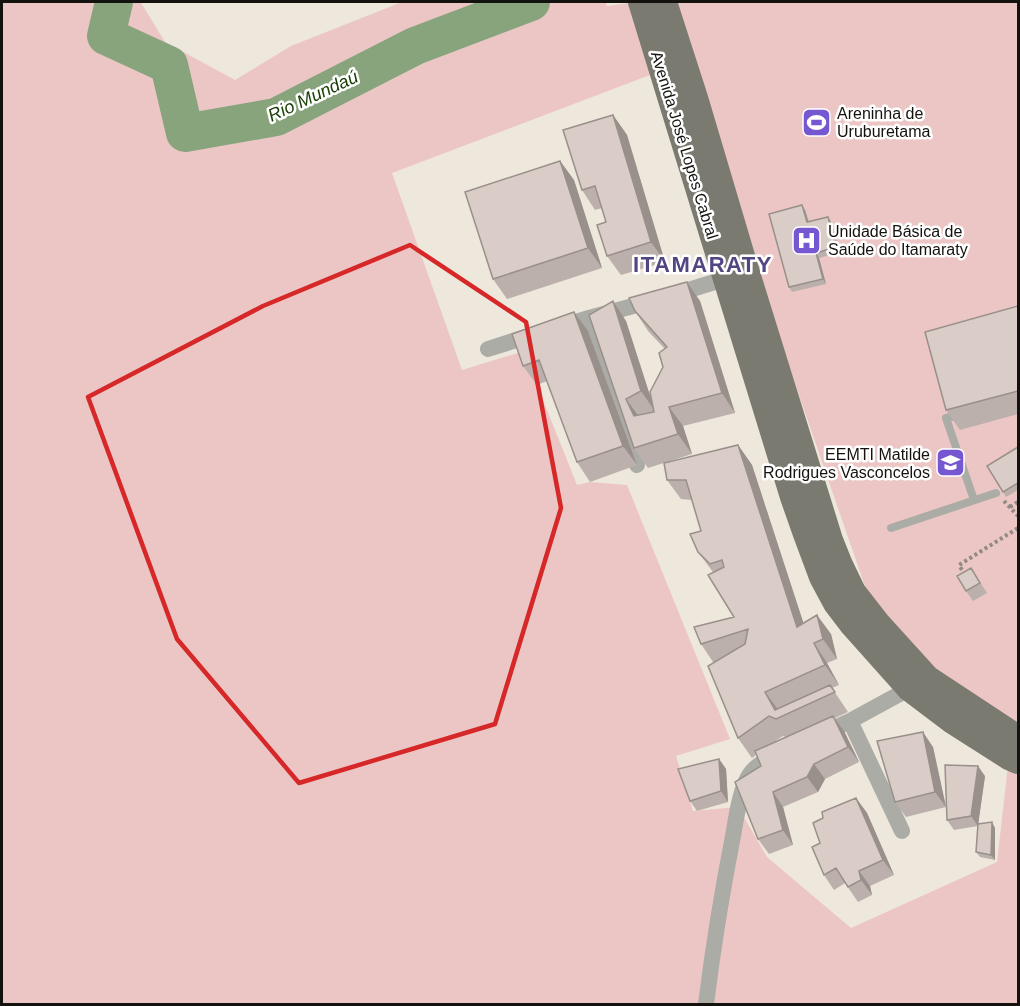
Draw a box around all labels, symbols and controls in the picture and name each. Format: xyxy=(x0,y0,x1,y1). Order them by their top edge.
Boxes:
street label: Avenida José Lopes Cabral xyxy=(648,49,721,241)
water label: Rio Mundaú xyxy=(265,66,361,126)
place label: Areninha de Uruburetama xyxy=(837,105,930,140)
sports icon: Areninha de Uruburetama xyxy=(800,106,832,138)
place label: Unidade Básica de Saúde do Itamaraty xyxy=(828,223,968,258)
hospital icon: Unidade Básica de Saúde do Itamaraty xyxy=(791,224,823,256)
district label: ITAMARATY xyxy=(633,252,773,277)
place label: EEMTI Matilde Rodrigues Vasconcelos xyxy=(763,446,930,481)
school or university icon: EEMTI Matilde Rodrigues Vasconcelos xyxy=(935,447,967,479)

